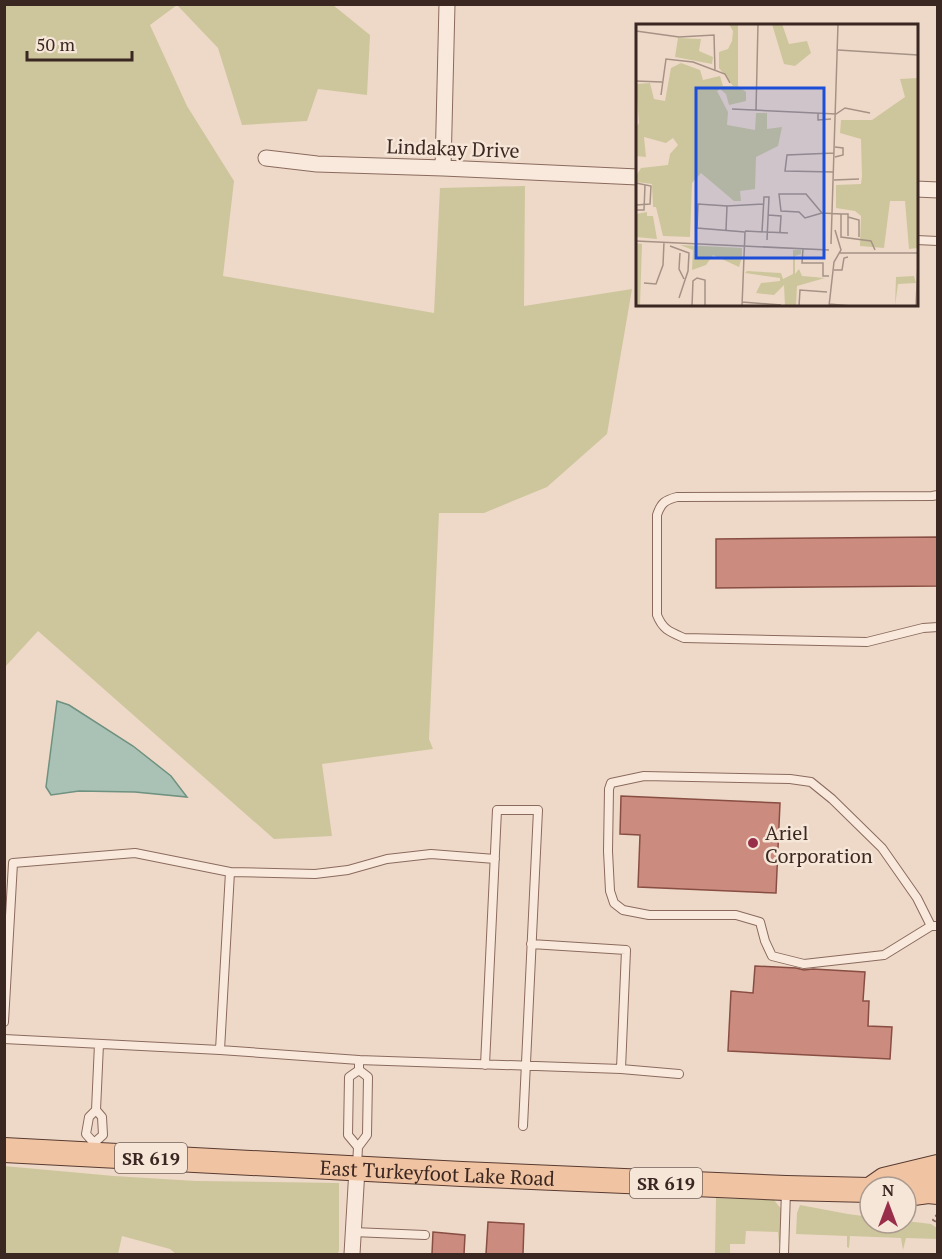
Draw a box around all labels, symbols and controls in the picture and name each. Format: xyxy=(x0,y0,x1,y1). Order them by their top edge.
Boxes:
scale bar xyxy=(27,24,132,62)
inset map xyxy=(636,24,918,306)
text: 50 m xyxy=(36,32,76,56)
street label: Lindakay Drive xyxy=(386,132,520,164)
place label: Ariel Corporation xyxy=(765,819,873,869)
marker: Ariel Corporation xyxy=(746,836,760,850)
road number: SR 619 xyxy=(115,1143,187,1173)
street label: East Turkeyfoot Lake Road xyxy=(319,1153,555,1191)
road number: SR 619 xyxy=(630,1168,702,1198)
north arrow xyxy=(858,1175,918,1235)
text: N xyxy=(882,1179,894,1201)

